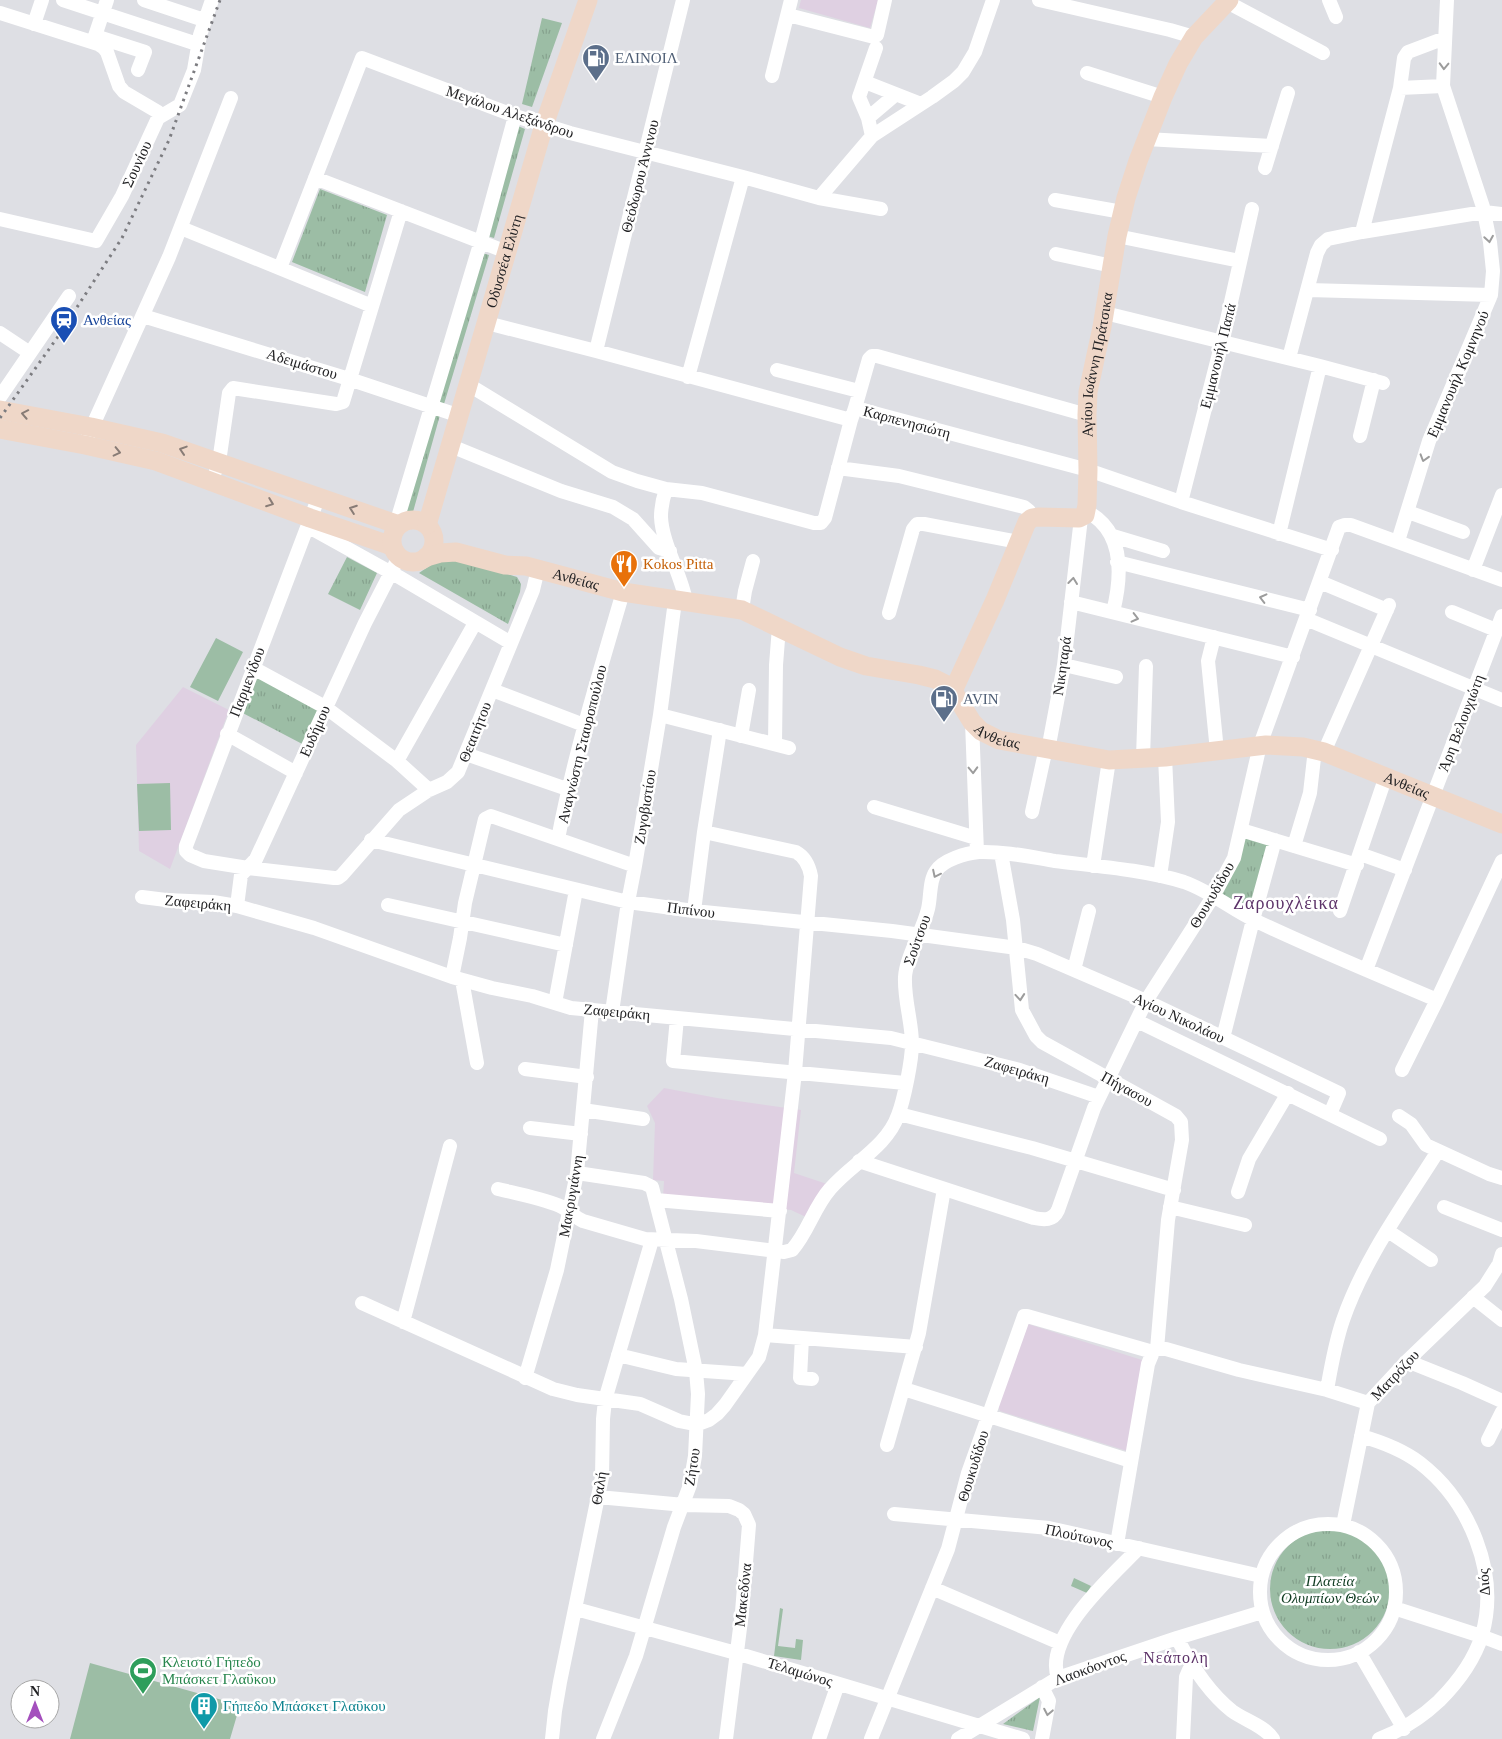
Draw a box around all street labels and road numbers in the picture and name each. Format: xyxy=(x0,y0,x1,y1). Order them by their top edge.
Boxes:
street label: Μεγάλου Αλεξάνδρου xyxy=(444,83,576,141)
street label: Θεόδωρου Άννινου xyxy=(618,118,662,234)
street label: Σουνίου xyxy=(119,138,155,190)
street label: Οδυσσέα Ελύτη xyxy=(483,212,526,310)
street label: Αγίου Ιωάννη Πράτσικα xyxy=(1079,291,1116,438)
street label: Εμμανουήλ Παπά xyxy=(1197,302,1239,410)
street label: Εμμανουήλ Κομνηνού xyxy=(1424,308,1492,440)
street label: Αδειμάστου xyxy=(265,346,339,382)
street label: Καρπενησιώτη xyxy=(861,403,953,441)
street label: Ανθείας xyxy=(551,565,601,593)
street label: Νικηταρά xyxy=(1050,635,1074,697)
street label: Παρμενίδου xyxy=(226,645,268,719)
street label: Αναγνώστη Σταυροπούλου xyxy=(555,663,609,825)
street label: Άρη Βελουχιώτη xyxy=(1435,672,1487,774)
street label: Θεαιτήτου xyxy=(456,699,494,765)
street label: Ευδήμου xyxy=(297,703,333,759)
street label: Ανθείας xyxy=(971,721,1022,752)
street label: Ζυγοβιστίου xyxy=(631,768,659,846)
street label: Ανθείας xyxy=(1381,769,1432,802)
street label: Θουκυδίδου xyxy=(1187,859,1237,931)
street label: Ζαφειράκη xyxy=(164,892,232,914)
street label: Πιπίνου xyxy=(666,899,716,921)
street label: Σούτσου xyxy=(900,913,934,967)
street label: Αγίου Νικολάου xyxy=(1131,990,1227,1046)
street label: Ζαφειράκη xyxy=(583,1001,651,1023)
street label: Ζαφειράκη xyxy=(983,1053,1051,1087)
street label: Πήγασου xyxy=(1099,1068,1155,1110)
street label: Μακρυγιάννη xyxy=(556,1153,586,1239)
street label: Ματρόζου xyxy=(1368,1347,1422,1403)
street label: Θουκυδίδου xyxy=(955,1428,991,1504)
street label: Ζήτου xyxy=(681,1447,703,1487)
street label: Θαλή xyxy=(588,1470,610,1506)
street label: Πλούτωνος xyxy=(1044,1521,1115,1551)
street label: Μακεδόνα xyxy=(732,1562,754,1628)
street label: Διός xyxy=(1475,1568,1493,1596)
street label: Λαοκόοντος xyxy=(1052,1648,1128,1688)
street label: Τελαμώνος xyxy=(765,1654,835,1690)

